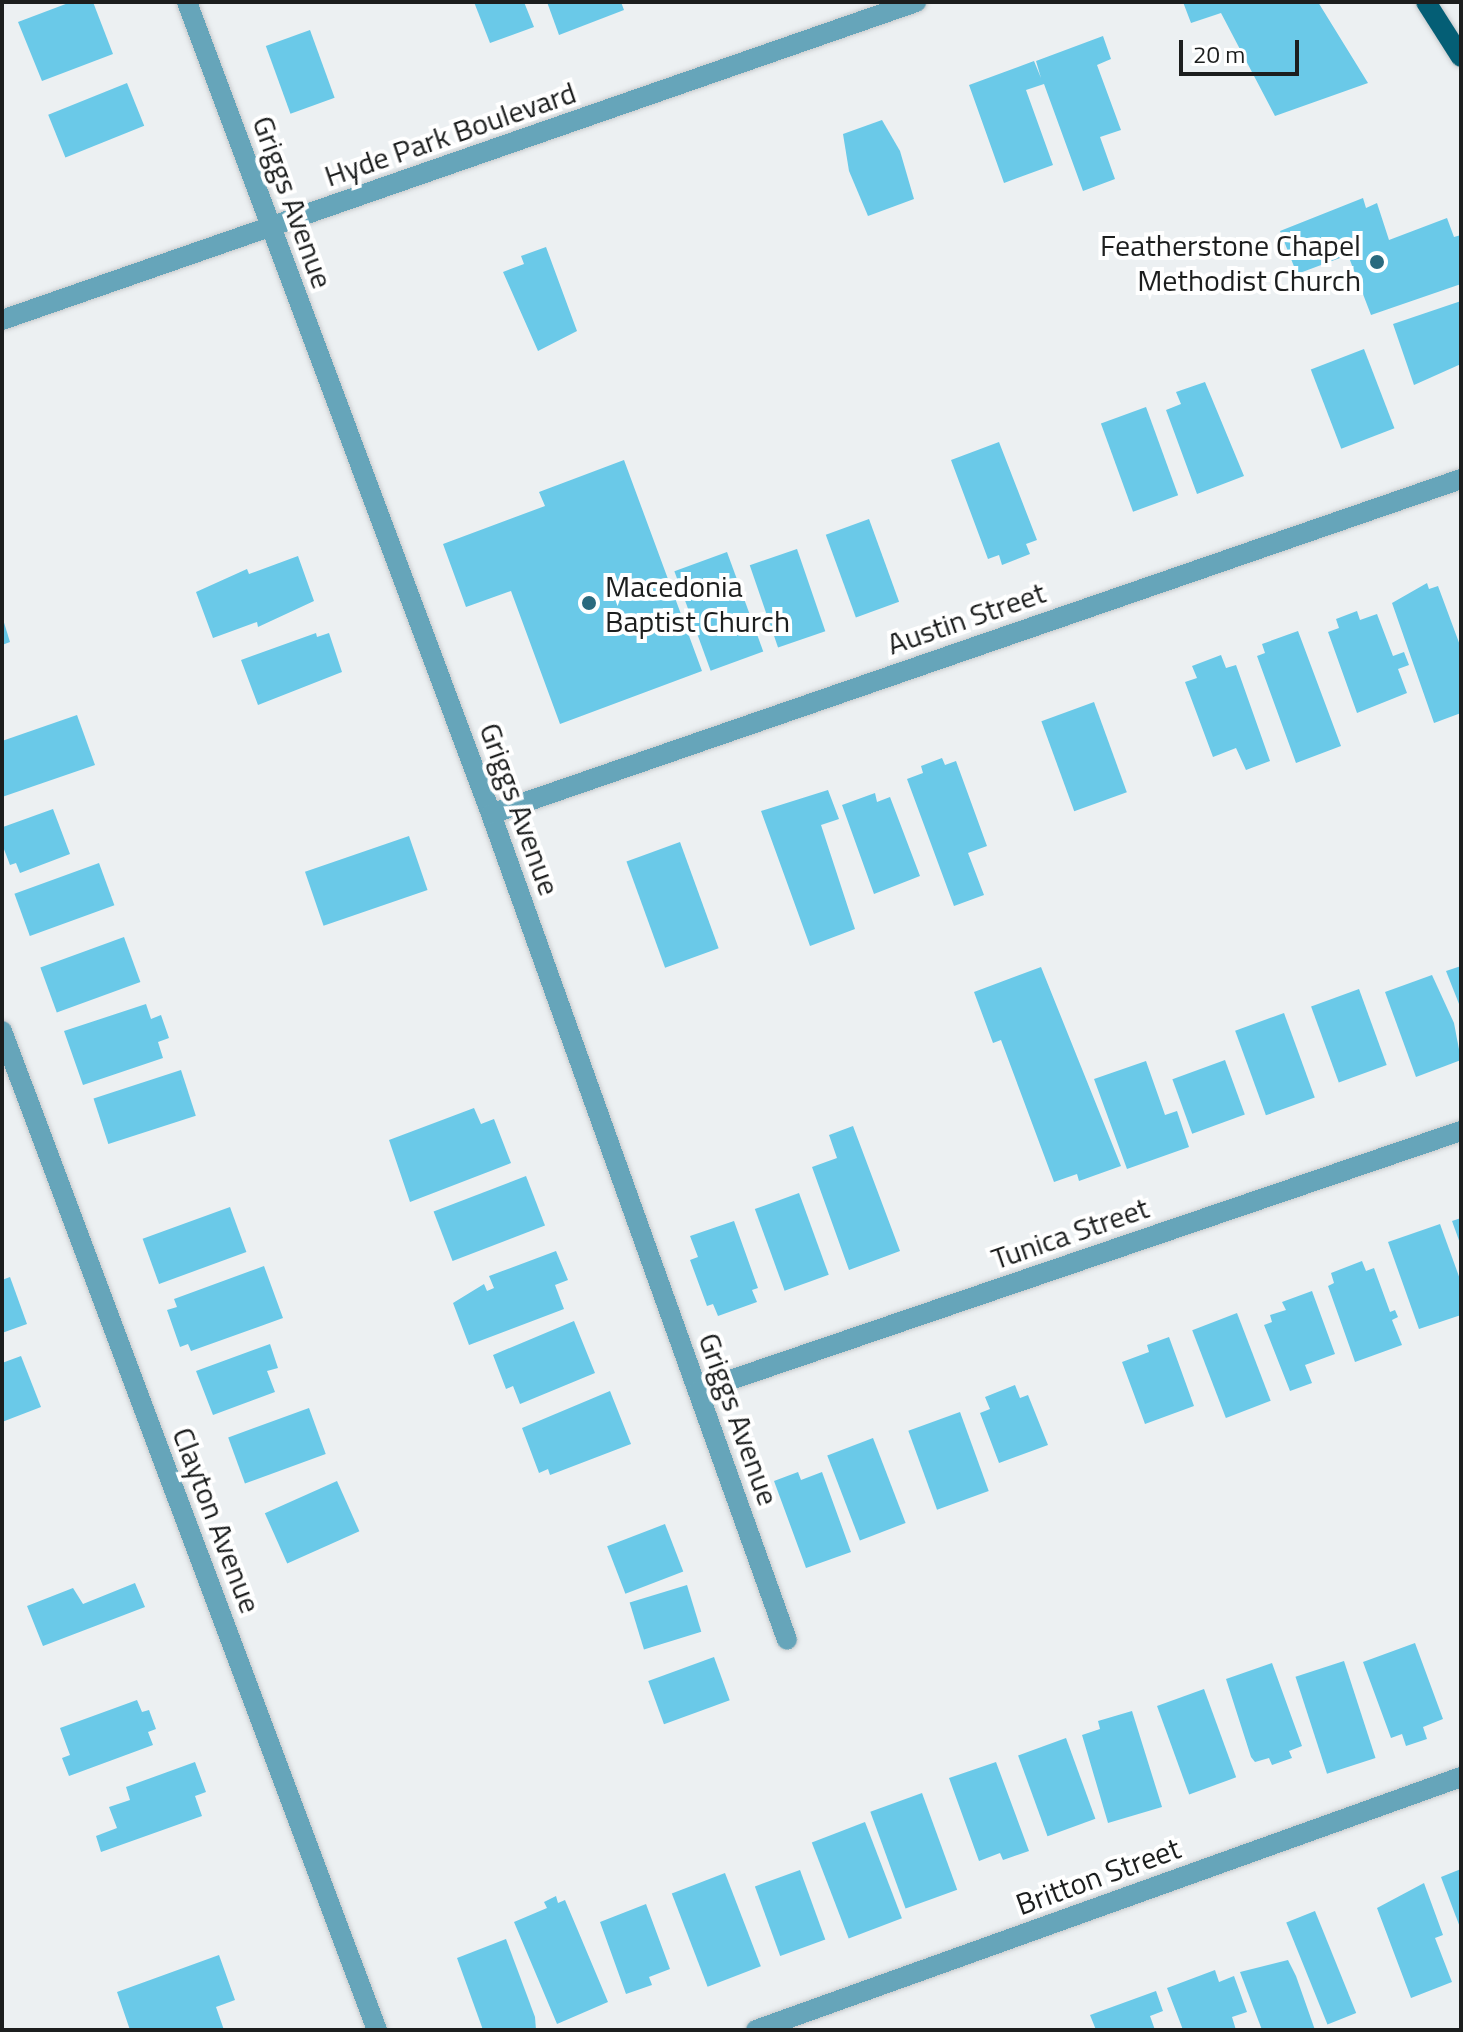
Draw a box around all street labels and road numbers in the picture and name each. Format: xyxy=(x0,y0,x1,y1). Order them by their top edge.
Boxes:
street label: Hyde Park Boulevard xyxy=(320,74,580,194)
street label: Griggs Avenue xyxy=(245,111,341,293)
street label: Austin Street xyxy=(882,574,1050,662)
street label: Griggs Avenue xyxy=(472,718,568,900)
street label: Tunica Street xyxy=(987,1189,1153,1277)
street label: Griggs Avenue xyxy=(691,1328,787,1510)
street label: Clayton Avenue xyxy=(165,1422,269,1618)
street label: Britton Street xyxy=(1011,1830,1185,1922)

